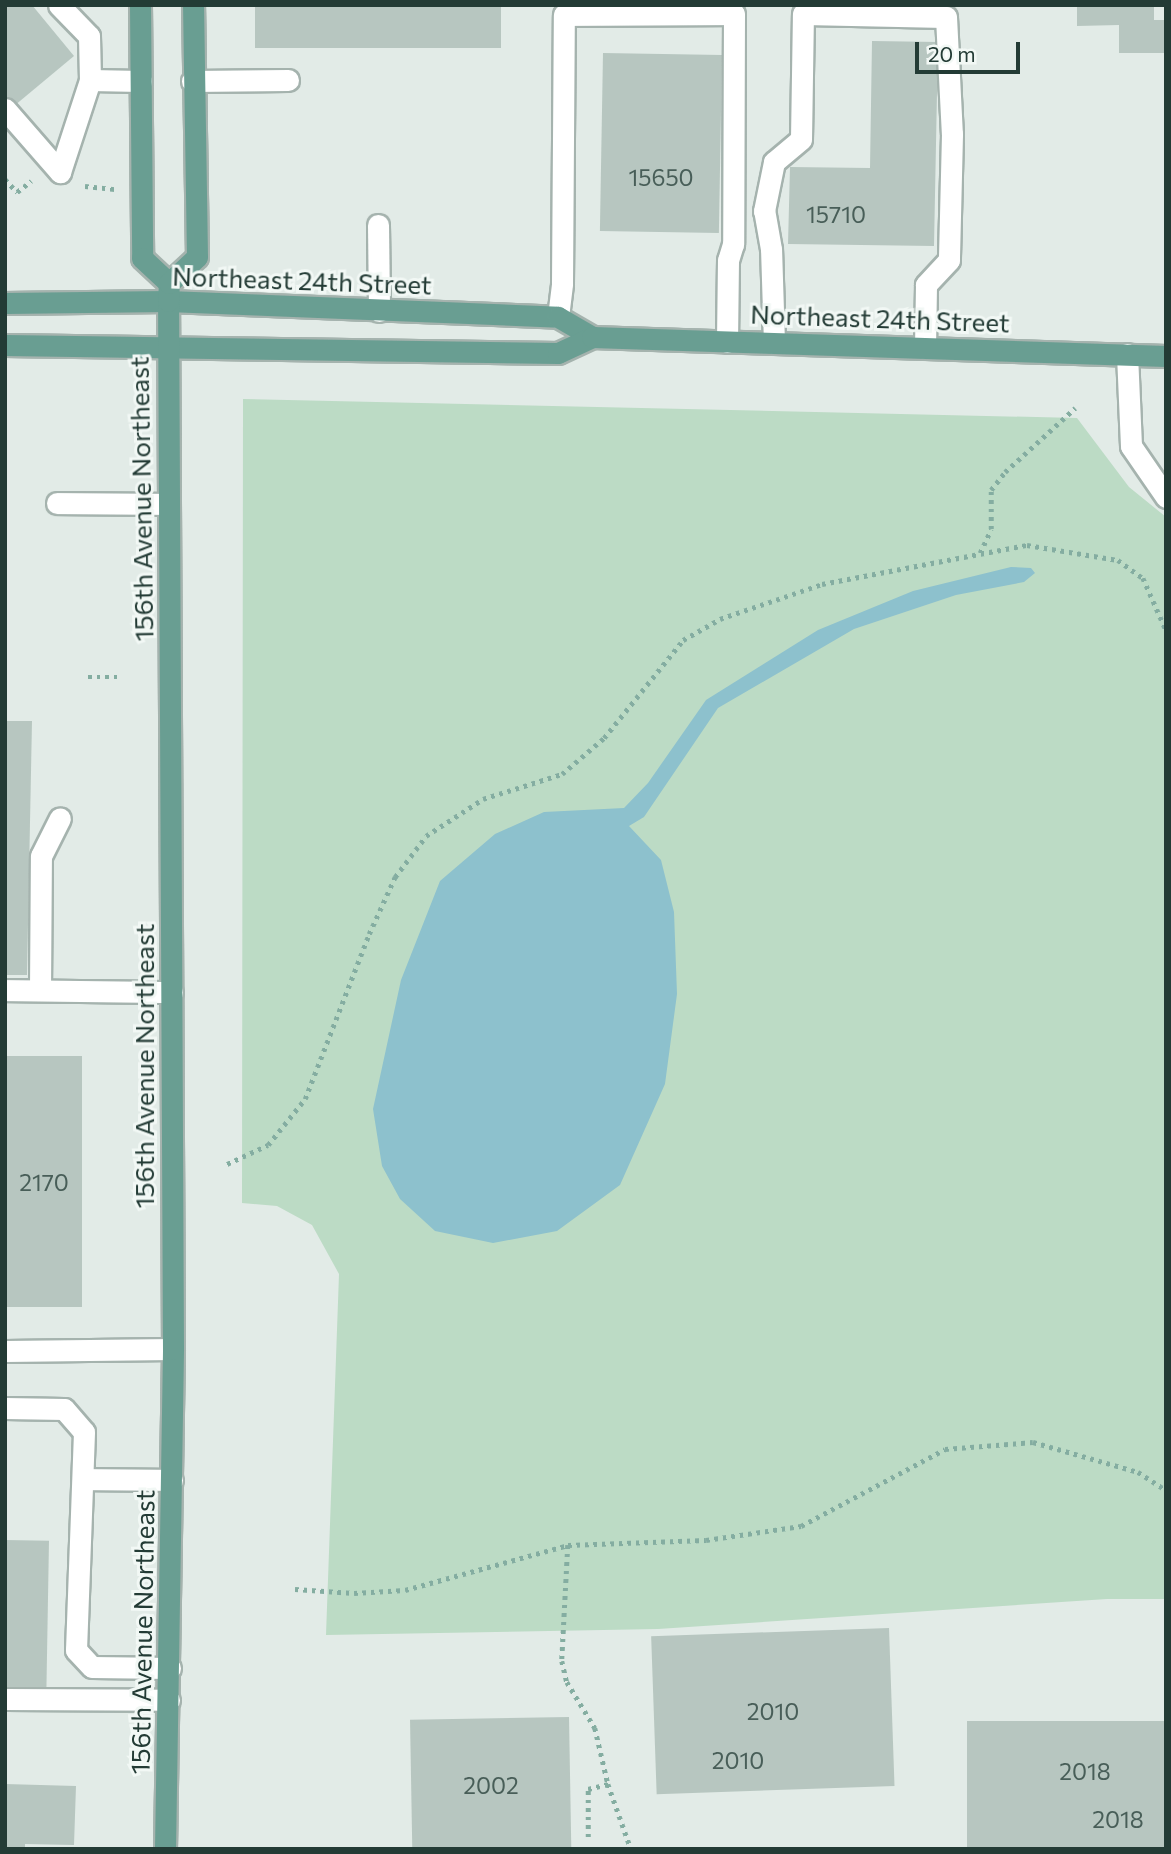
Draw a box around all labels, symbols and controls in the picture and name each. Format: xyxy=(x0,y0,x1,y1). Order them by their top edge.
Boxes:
scale bar xyxy=(919,28,1024,72)
text: 20 m xyxy=(928,41,976,66)
house number: 15650 xyxy=(628,163,694,191)
house number: 15710 xyxy=(806,200,866,228)
street label: Northeast 24th Street xyxy=(172,260,432,300)
street label: Northeast 24th Street xyxy=(750,298,1010,338)
street label: 156th Avenue Northeast xyxy=(123,356,159,642)
street label: 156th Avenue Northeast xyxy=(128,924,160,1208)
house number: 2170 xyxy=(19,1168,69,1196)
street label: 156th Avenue Northeast xyxy=(124,1489,160,1775)
house number: 2010 xyxy=(747,1697,799,1725)
house number: 2010 xyxy=(712,1746,764,1774)
house number: 2018 xyxy=(1059,1757,1111,1785)
house number: 2002 xyxy=(463,1771,519,1799)
house number: 2018 xyxy=(1092,1805,1144,1833)

